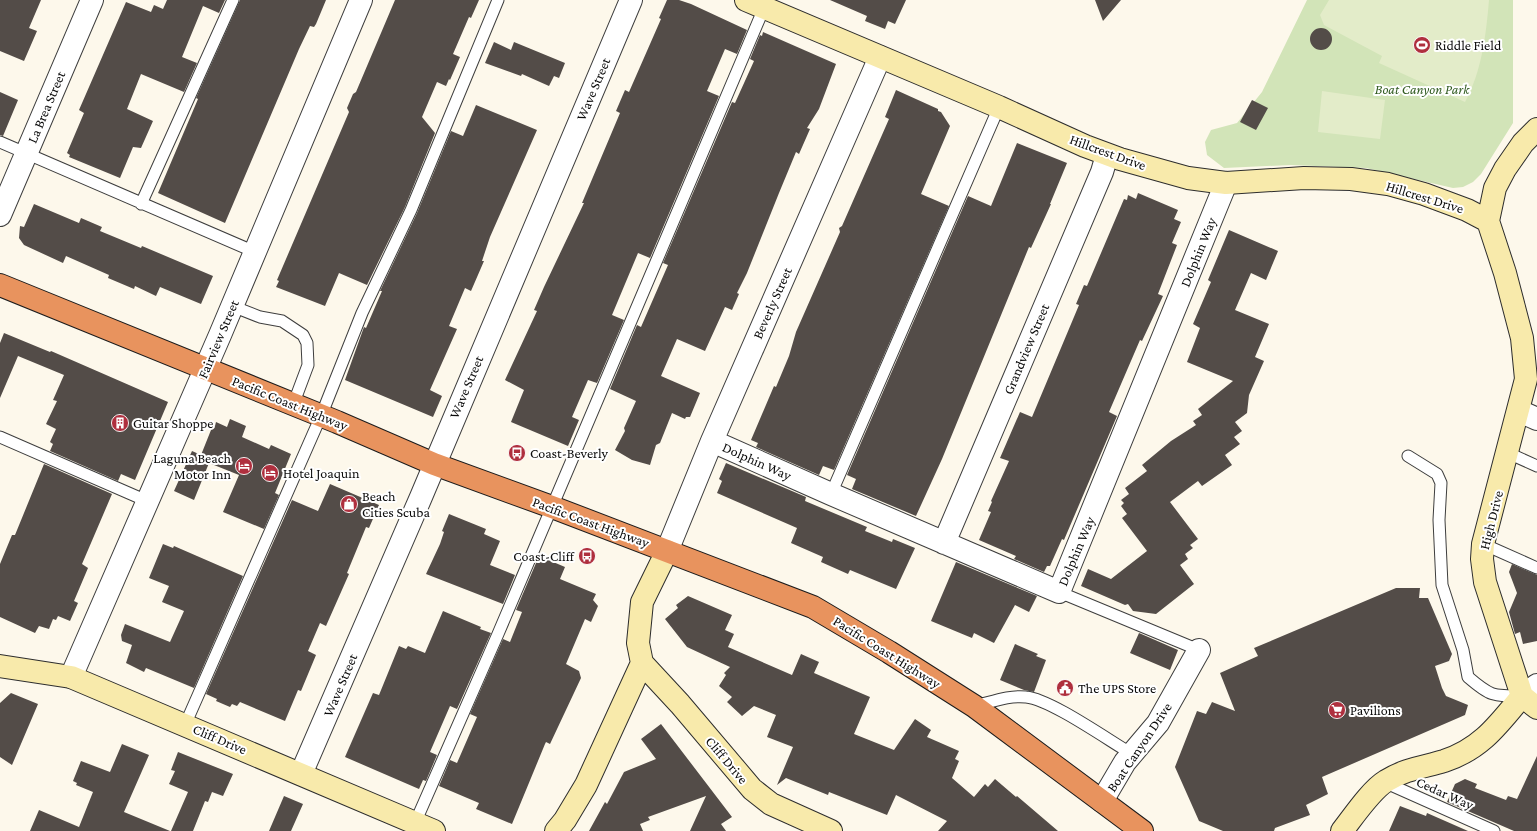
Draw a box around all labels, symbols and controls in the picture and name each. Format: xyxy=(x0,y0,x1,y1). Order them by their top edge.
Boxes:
sports icon: Riddle Field xyxy=(1412,35,1432,55)
place label: Riddle Field xyxy=(1435,37,1502,53)
street label: Wave Street xyxy=(573,55,614,123)
street label: La Brea Street xyxy=(24,68,68,145)
park label: Boat Canyon Park xyxy=(1375,81,1470,97)
street label: Hillcrest Drive xyxy=(1068,131,1148,173)
street label: Hillcrest Drive xyxy=(1384,178,1466,216)
street label: Dolphin Way xyxy=(1177,214,1219,289)
street label: Beverly Street xyxy=(749,264,795,341)
street label: Fairview Street xyxy=(194,297,242,381)
street label: Grandview Street xyxy=(1000,301,1052,397)
street label: Wave Street xyxy=(446,353,487,421)
street label: Pacific Coast Highway xyxy=(230,372,351,434)
building icon: Guitar Shoppe xyxy=(110,413,130,433)
place label: Guitar Shoppe xyxy=(133,415,213,431)
street label: Dolphin Way xyxy=(720,439,794,484)
bus stop icon: Coast-Beverly xyxy=(507,443,527,463)
place label: Coast-Beverly xyxy=(530,445,609,461)
place label: Laguna Beach Motor Inn xyxy=(153,450,231,482)
hotel icon: Laguna Beach Motor Inn xyxy=(234,456,254,476)
hotel icon: Hotel Joaquin xyxy=(260,463,280,483)
place label: Hotel Joaquin xyxy=(283,465,360,481)
place label: Beach Cities Scuba xyxy=(362,488,430,520)
street label: High Drive xyxy=(1476,489,1506,551)
street label: Pacific Coast Highway xyxy=(530,493,652,551)
shop icon: Beach Cities Scuba xyxy=(339,494,359,514)
street label: Dolphin Way xyxy=(1054,513,1098,588)
bus stop icon: Coast-Cliff xyxy=(577,546,597,566)
place label: Coast-Cliff xyxy=(513,548,575,564)
street label: Pacific Coast Highway xyxy=(830,613,944,692)
street label: Wave Street xyxy=(320,651,361,719)
public building icon: The UPS Store xyxy=(1055,678,1075,698)
place label: The UPS Store xyxy=(1078,680,1156,696)
street label: Boat Canyon Drive xyxy=(1103,699,1175,795)
supermarket icon: Pavilions xyxy=(1327,700,1347,720)
place label: Pavilions xyxy=(1350,702,1401,718)
street label: Cliff Drive xyxy=(191,721,249,757)
street label: Cliff Drive xyxy=(703,733,751,787)
street label: Cedar Way xyxy=(1414,773,1477,813)

